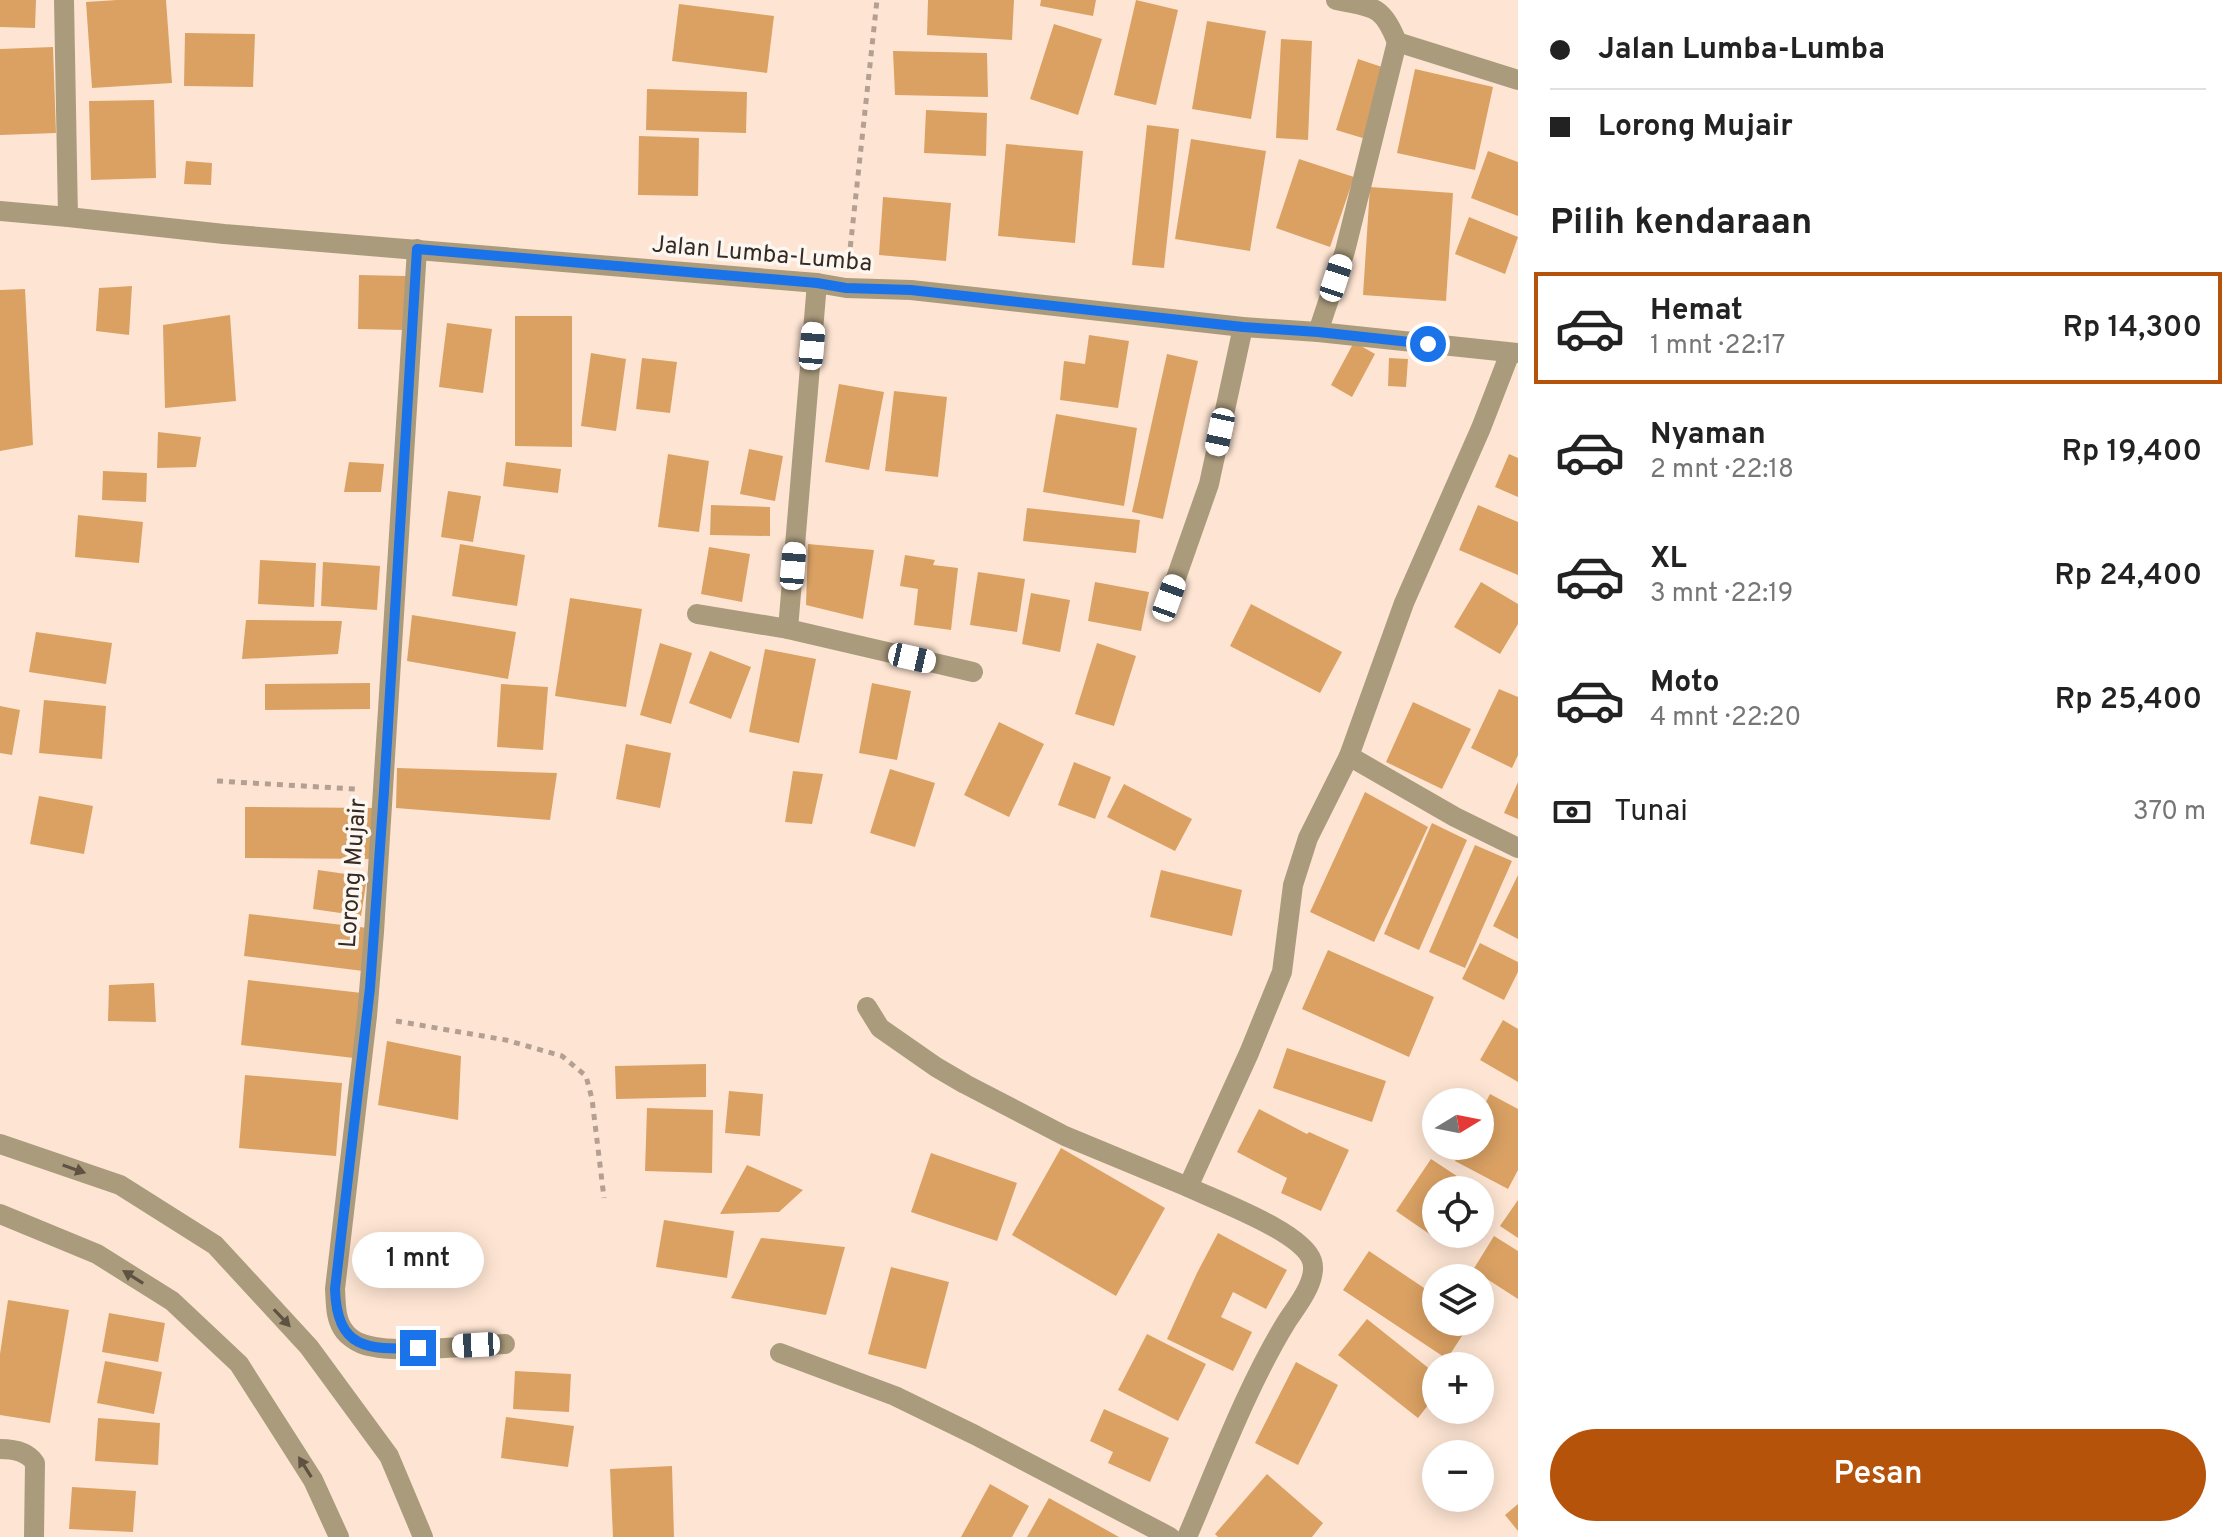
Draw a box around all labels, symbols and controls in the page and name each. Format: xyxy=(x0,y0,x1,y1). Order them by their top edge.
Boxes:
text: Jalan Lumba-Lumba xyxy=(1598,32,1885,69)
text: Lorong Mujair xyxy=(1598,109,1793,146)
text: Pilih kendaraan xyxy=(1550,201,1812,247)
street label: Jalan Lumba-Lumba xyxy=(650,230,873,280)
car xyxy=(1317,251,1355,305)
icon: car xyxy=(1554,292,1626,364)
text: Hemat xyxy=(1650,293,1743,330)
text: Rp 14,300 xyxy=(2062,310,2202,347)
car xyxy=(798,321,826,371)
route start xyxy=(1410,326,1446,362)
text: 1 mnt · 22:17 xyxy=(1650,330,1785,363)
car xyxy=(1203,406,1237,458)
icon: car xyxy=(1554,416,1626,488)
text: Nyaman xyxy=(1650,417,1766,454)
text: Rp 19,400 xyxy=(2062,434,2202,471)
text: 2 mnt · 22:18 xyxy=(1650,454,1794,487)
icon: car xyxy=(1554,540,1626,612)
car xyxy=(779,541,807,591)
text: XL xyxy=(1650,541,1687,578)
text: Rp 24,400 xyxy=(2054,558,2202,595)
car xyxy=(1150,571,1188,625)
text: 3 mnt · 22:19 xyxy=(1650,578,1793,611)
car xyxy=(886,641,938,675)
icon: car xyxy=(1554,664,1626,736)
text: Moto xyxy=(1650,665,1720,702)
text: Rp 25,400 xyxy=(2055,682,2202,719)
text: 4 mnt · 22:20 xyxy=(1650,702,1801,735)
icon: cash xyxy=(1550,790,1594,834)
text: Tunai xyxy=(1614,794,1688,831)
text: 370 m xyxy=(2133,796,2206,829)
street label: Lorong Mujair xyxy=(334,798,374,949)
north arrow xyxy=(1422,1088,1494,1160)
map controls xyxy=(1422,1088,1494,1512)
one-way arrow xyxy=(62,1164,86,1176)
button: locate xyxy=(1422,1176,1494,1248)
callout: 1 mnt xyxy=(352,1232,484,1288)
text: 1 mnt xyxy=(386,1243,450,1276)
button: layers xyxy=(1422,1264,1494,1336)
one-way arrow xyxy=(122,1270,144,1284)
one-way arrow xyxy=(273,1308,291,1327)
route end xyxy=(400,1330,436,1366)
car xyxy=(451,1332,501,1358)
button: + xyxy=(1422,1352,1494,1424)
button: Pesan xyxy=(1550,1429,2206,1521)
button: − xyxy=(1422,1440,1494,1512)
one-way arrow xyxy=(298,1456,312,1478)

